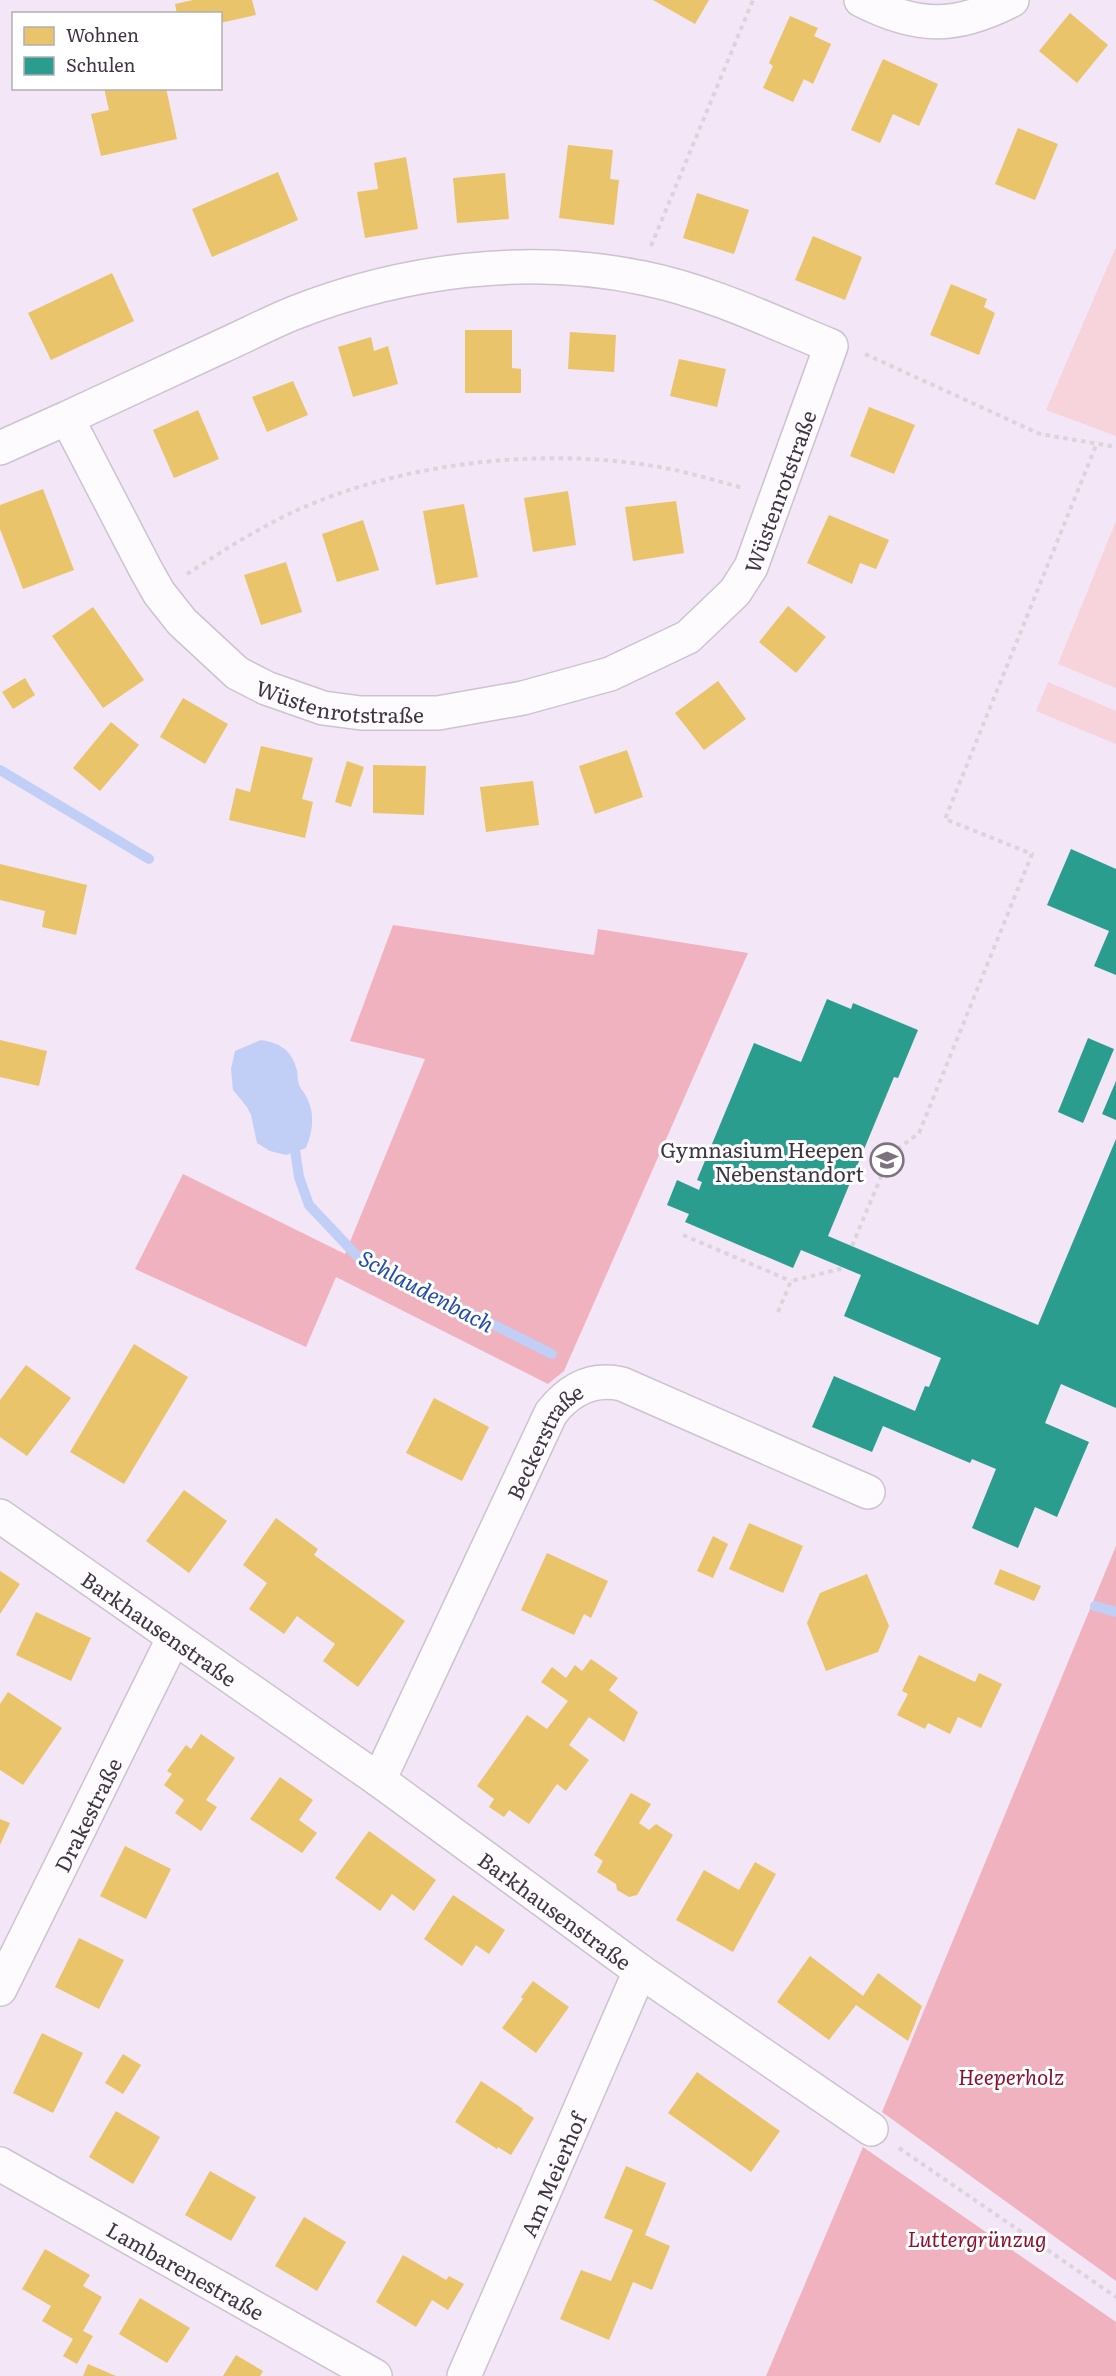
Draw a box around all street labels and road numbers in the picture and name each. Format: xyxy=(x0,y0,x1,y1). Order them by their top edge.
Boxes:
street label: Wüstenrotstraße xyxy=(735,405,822,577)
street label: Wüstenrotstraße xyxy=(252,670,424,729)
street label: Beckerstraße xyxy=(497,1374,588,1504)
street label: Barkhausenstraße xyxy=(76,1562,244,1693)
street label: Drakestraße xyxy=(45,1752,128,1877)
street label: Barkhausenstraße xyxy=(473,1843,639,1976)
street label: Am Meierhof xyxy=(511,2106,593,2241)
street label: Lambarenestraße xyxy=(102,2212,271,2326)

